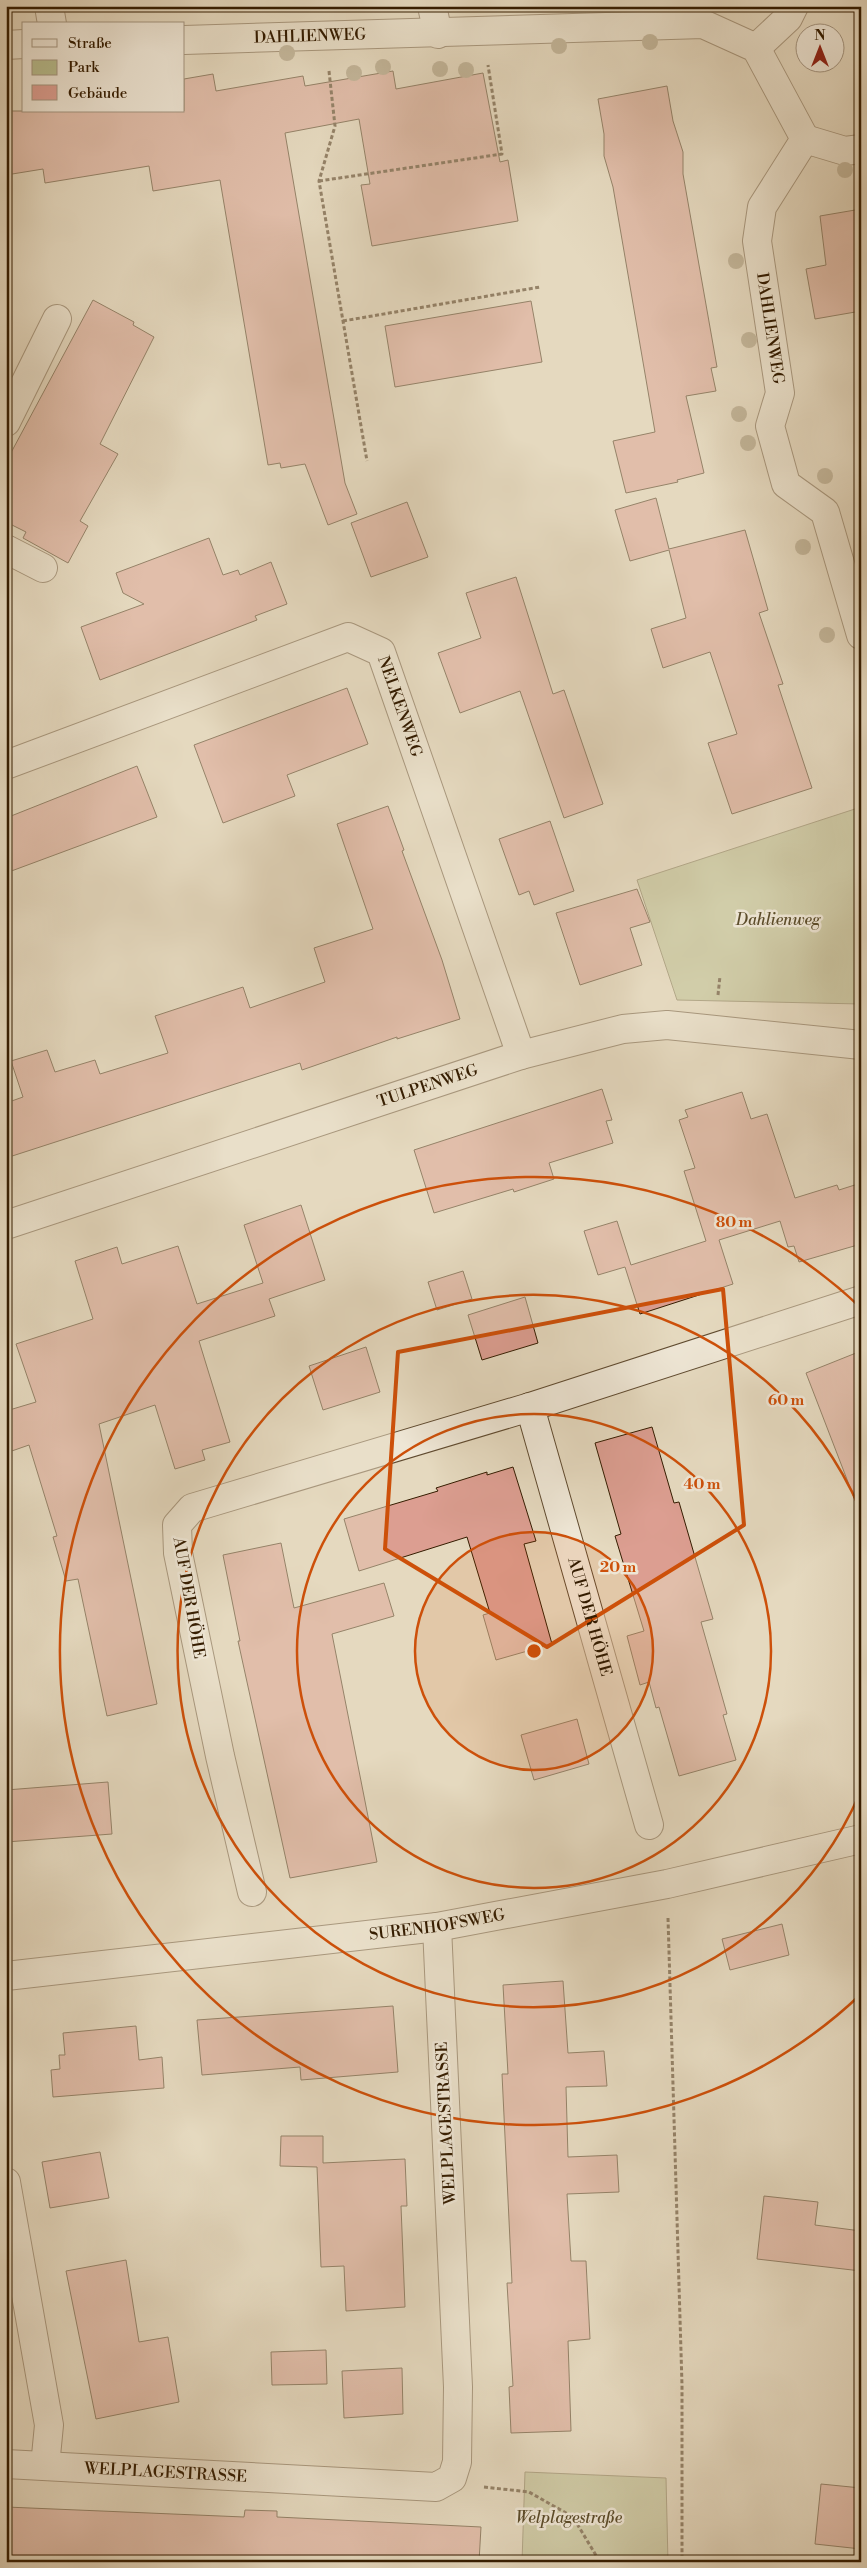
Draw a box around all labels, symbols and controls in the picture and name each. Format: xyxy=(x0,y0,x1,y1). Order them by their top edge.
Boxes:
legend xyxy=(22,22,185,112)
north arrow xyxy=(794,22,844,72)
street label: DAHLIENWEG xyxy=(253,24,367,48)
text: N xyxy=(814,27,826,45)
text: Straße xyxy=(68,34,112,53)
text: Park xyxy=(68,58,100,77)
text: Gebäude xyxy=(68,84,127,103)
street label: DAHLIENWEG xyxy=(752,271,789,386)
street label: NELKENWEG xyxy=(373,653,427,760)
park label: Dahlienweg xyxy=(735,910,821,930)
street label: TULPENWEG xyxy=(375,1060,481,1112)
text: 80 m xyxy=(716,1213,753,1232)
text: 60 m xyxy=(768,1391,805,1410)
text: 40 m xyxy=(683,1475,721,1494)
street label: AUF DER HÖHE xyxy=(168,1534,211,1660)
street label: AUF DER HÖHE xyxy=(563,1554,616,1679)
text: 20 m xyxy=(600,1558,637,1577)
centre of rings xyxy=(525,1642,543,1660)
street label: SURENHOFSWEG xyxy=(368,1904,507,1945)
street label: WELPLAGESTRASSE xyxy=(432,2041,460,2206)
street label: WELPLAGESTRASSE xyxy=(83,2458,248,2487)
park label: Welplagestraße xyxy=(516,2508,623,2528)

